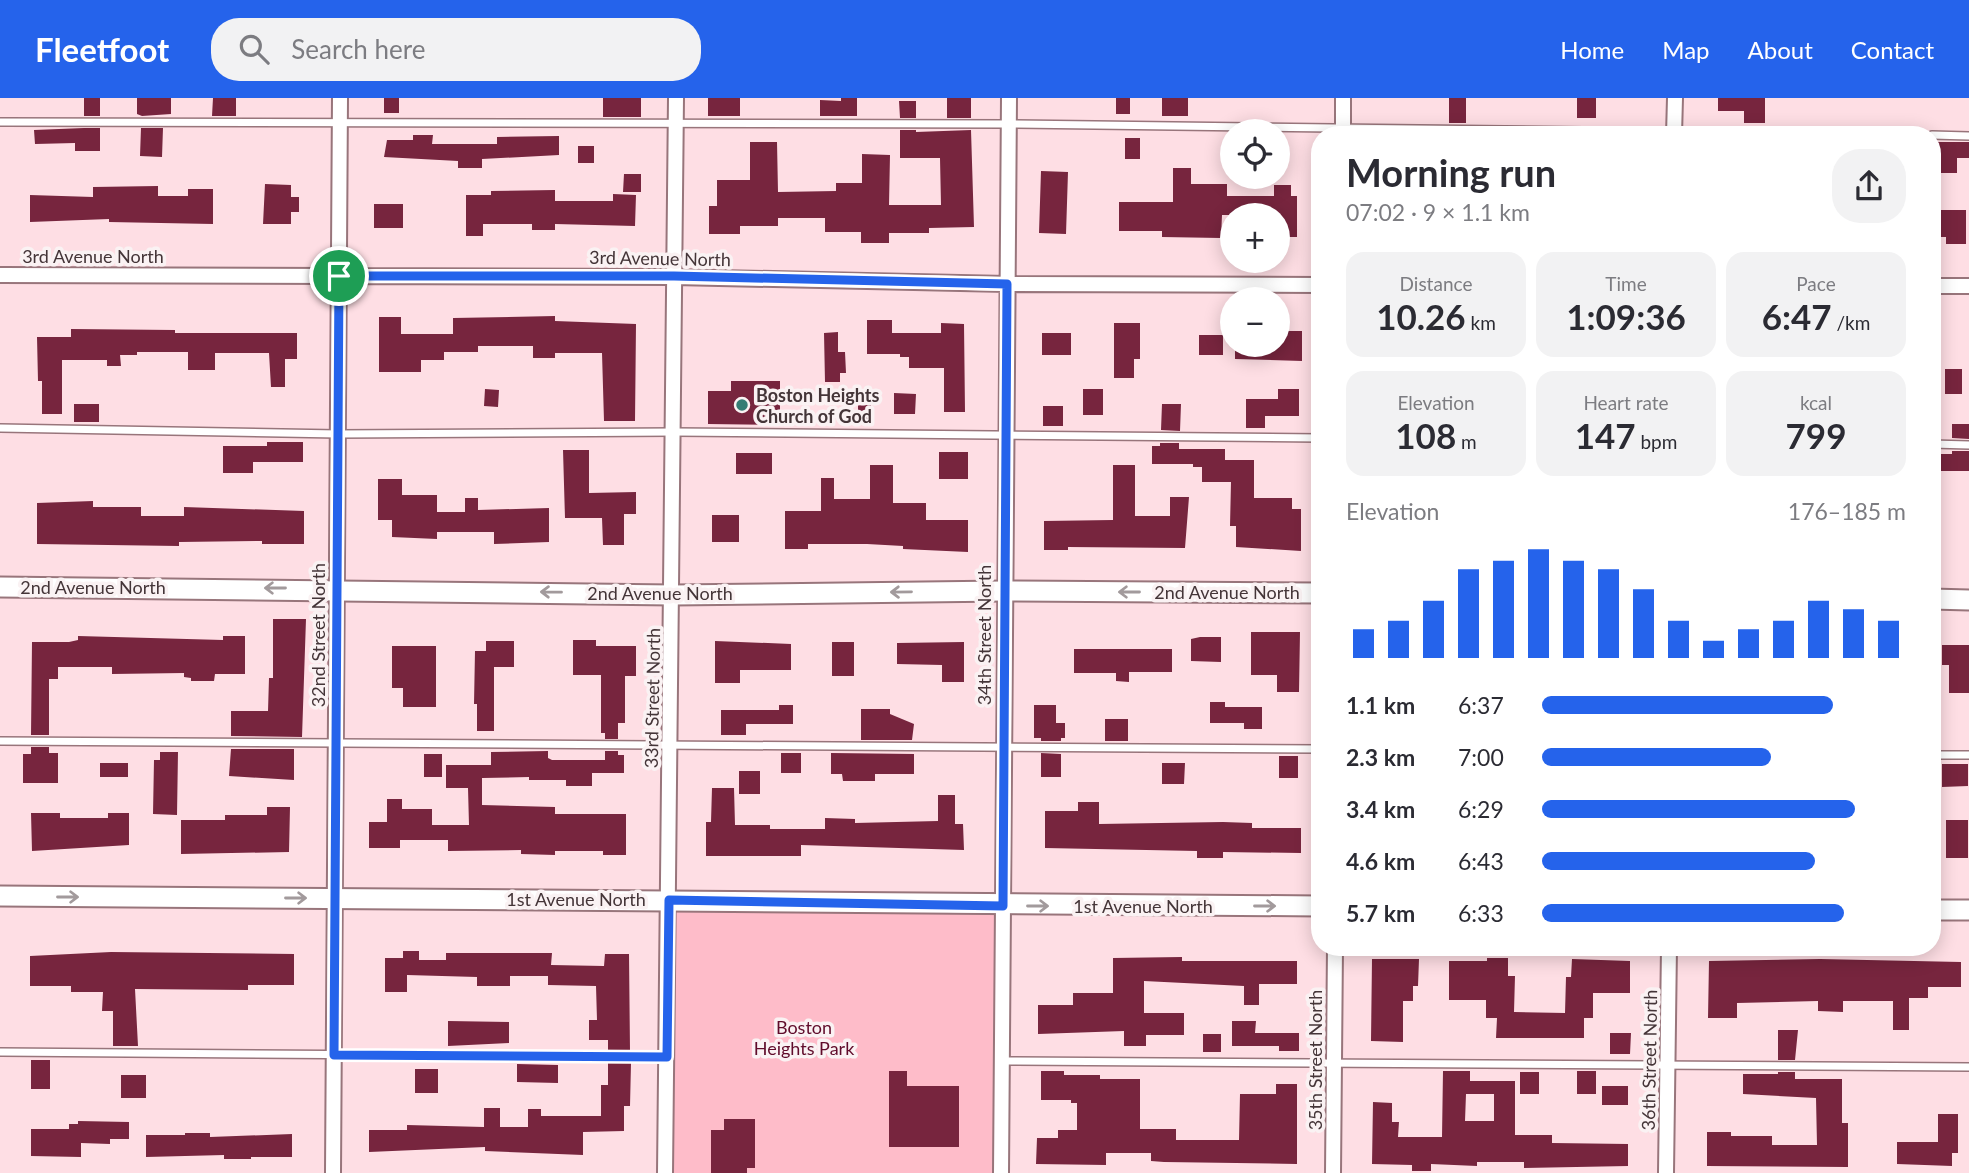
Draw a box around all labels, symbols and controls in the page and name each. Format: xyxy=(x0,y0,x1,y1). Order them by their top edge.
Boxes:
search box xyxy=(211,18,701,81)
text: Fleetfoot xyxy=(35,29,169,69)
icon: search xyxy=(235,30,273,68)
text: Search here xyxy=(291,33,425,65)
text: Home xyxy=(1560,35,1624,64)
text: Map xyxy=(1662,35,1710,64)
text: About xyxy=(1748,35,1813,64)
text: Contact xyxy=(1851,35,1934,64)
map controls xyxy=(1220,119,1290,357)
button: locate xyxy=(1220,119,1290,189)
text: Morning run xyxy=(1346,149,1556,195)
button: share xyxy=(1832,149,1906,223)
text: 07:02 · 9 × 1.1 km xyxy=(1346,198,1530,226)
button: + xyxy=(1220,203,1290,273)
street label: 3rd Avenue North xyxy=(22,245,164,267)
pin xyxy=(309,246,369,306)
street label: 3rd Avenue North xyxy=(589,246,731,270)
icon: arrive xyxy=(320,257,358,295)
text: Distance xyxy=(1400,272,1472,295)
text: Time xyxy=(1605,272,1647,295)
text: Pace xyxy=(1796,272,1836,295)
button: − xyxy=(1220,287,1290,357)
text: 10.26 xyxy=(1376,295,1466,337)
text: 1:09:36 xyxy=(1566,295,1686,337)
text: 6:47 xyxy=(1762,295,1832,337)
text: km xyxy=(1466,311,1496,334)
text: /km xyxy=(1832,311,1870,334)
place label: Boston Heights Church of God xyxy=(756,384,879,427)
text: Elevation xyxy=(1397,391,1475,414)
text: Heart rate xyxy=(1583,391,1669,414)
text: kcal xyxy=(1800,391,1832,414)
marker: Boston Heights Church of God xyxy=(734,397,750,413)
text: 108 xyxy=(1395,414,1456,456)
text: 147 xyxy=(1575,414,1636,456)
text: 799 xyxy=(1786,414,1846,456)
text: m xyxy=(1456,430,1477,453)
text: bpm xyxy=(1636,430,1677,453)
text: Elevation xyxy=(1346,497,1439,525)
text: 176–185 m xyxy=(1788,497,1906,525)
street label: 32nd Street North xyxy=(307,563,329,707)
street label: 34th Street North xyxy=(973,565,995,705)
street label: 2nd Avenue North xyxy=(20,576,166,598)
one-way arrow xyxy=(264,581,287,595)
street label: 2nd Avenue North xyxy=(1154,581,1300,603)
street label: 2nd Avenue North xyxy=(587,582,733,604)
one-way arrow xyxy=(890,585,913,599)
one-way arrow xyxy=(1118,585,1141,599)
one-way arrow xyxy=(540,586,563,599)
street label: 33rd Street North xyxy=(640,628,664,768)
text: 1.1 km xyxy=(1346,691,1415,719)
text: 6:37 xyxy=(1458,691,1504,719)
text: 2.3 km xyxy=(1346,743,1415,771)
text: 7:00 xyxy=(1458,743,1504,771)
text: 3.4 km xyxy=(1346,795,1415,823)
text: 6:29 xyxy=(1458,795,1504,823)
text: 4.6 km xyxy=(1346,847,1415,875)
text: 6:43 xyxy=(1458,847,1504,875)
street label: 1st Avenue North xyxy=(506,888,646,910)
one-way arrow xyxy=(56,890,79,904)
one-way arrow xyxy=(284,891,307,905)
street label: 1st Avenue North xyxy=(1073,895,1213,917)
one-way arrow xyxy=(1026,899,1049,913)
one-way arrow xyxy=(1253,899,1276,913)
text: 5.7 km xyxy=(1346,899,1415,927)
text: 6:33 xyxy=(1458,899,1504,927)
street label: 36th Street North xyxy=(1637,989,1661,1131)
street label: 35th Street North xyxy=(1304,990,1326,1130)
park label: Boston Heights Park xyxy=(754,1016,855,1059)

